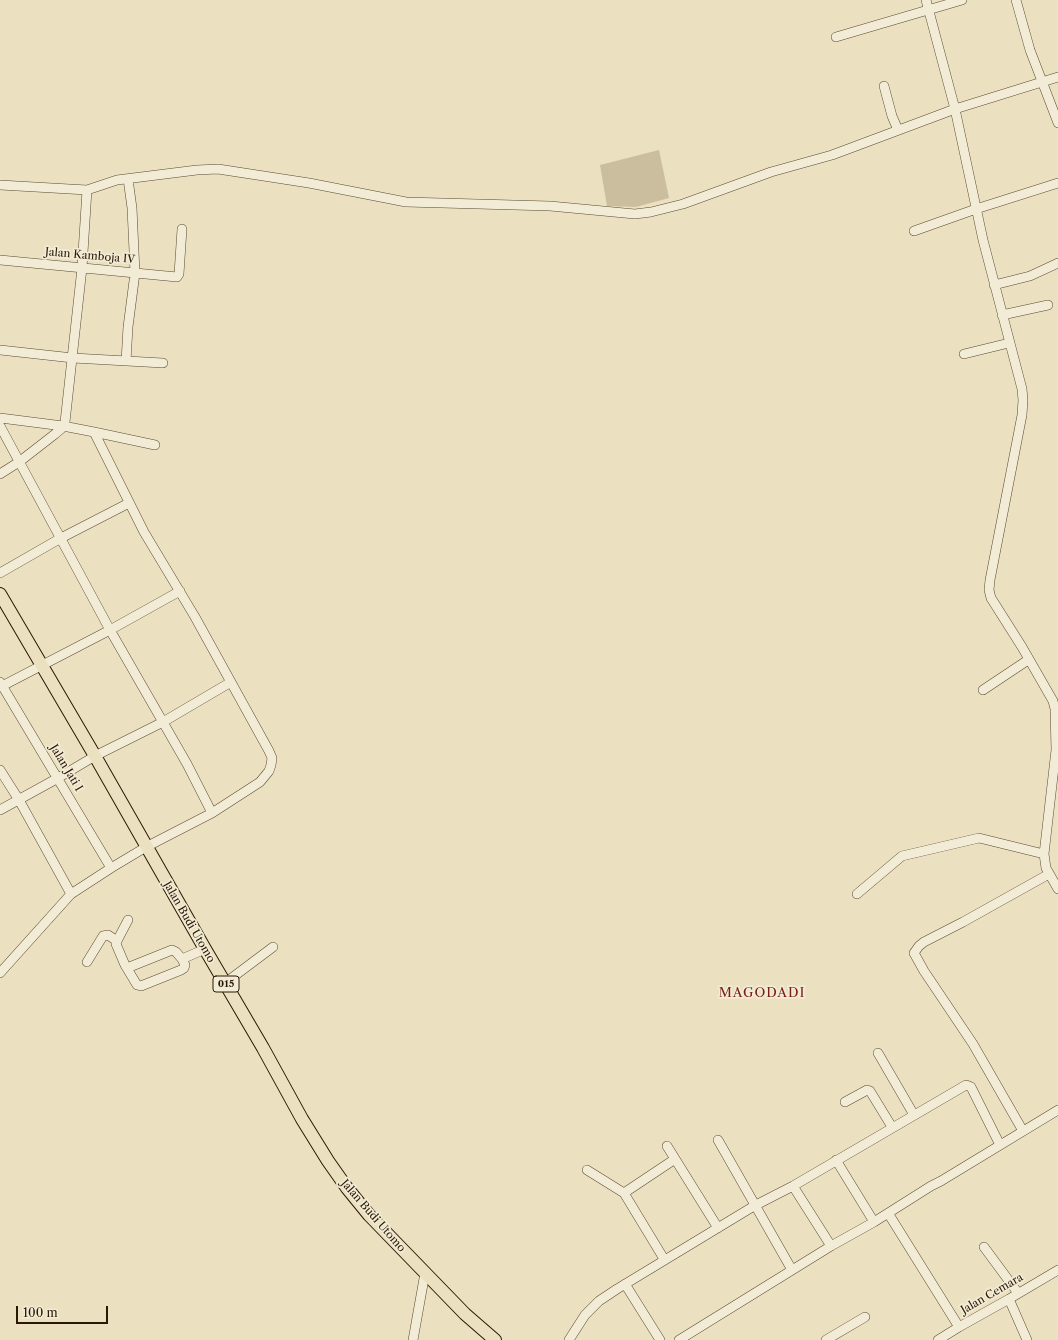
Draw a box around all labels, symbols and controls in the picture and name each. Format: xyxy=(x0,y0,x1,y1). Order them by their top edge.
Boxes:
street label: Jalan Kamboja IV xyxy=(44,245,136,267)
street label: Jalan Jati I xyxy=(47,742,85,794)
street label: Jalan Budi Utomo xyxy=(160,879,218,965)
road number: 015 xyxy=(213,976,239,992)
district label: MAGODADI xyxy=(719,985,805,1001)
street label: Jalan Budi Utomo xyxy=(338,1177,408,1255)
street label: Jalan Cemara xyxy=(959,1271,1025,1317)
scale bar xyxy=(18,1298,110,1324)
text: 100 m xyxy=(23,1305,58,1320)

